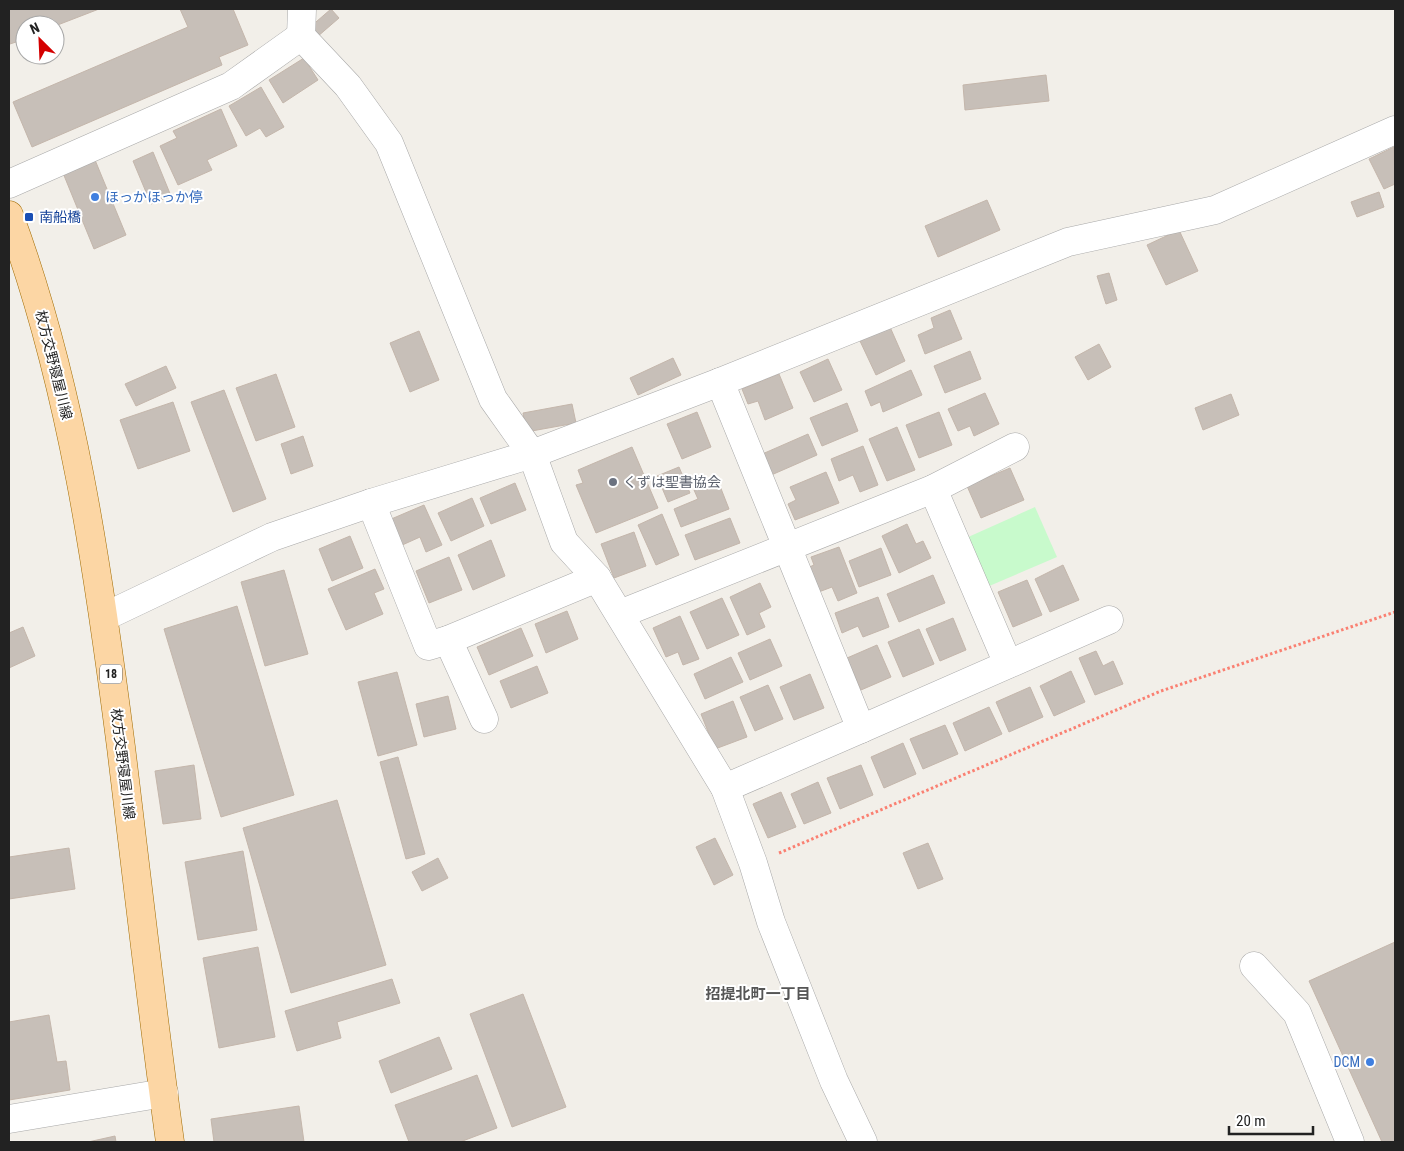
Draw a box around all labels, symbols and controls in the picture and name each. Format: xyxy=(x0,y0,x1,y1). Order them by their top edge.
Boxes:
north arrow xyxy=(15,15,65,65)
text: N xyxy=(28,19,42,37)
place label: ほっかほっか停 xyxy=(105,189,203,205)
marker: ほっかほっか停 xyxy=(89,191,101,203)
place label: 南船橋 xyxy=(39,209,81,225)
marker: 南船橋 xyxy=(23,211,35,223)
street label: 枚方交野寝屋川線 xyxy=(33,309,75,421)
place label: くずは聖書協会 xyxy=(623,474,721,490)
marker: くずは聖書協会 xyxy=(607,476,619,488)
road number: 18 xyxy=(100,664,122,684)
street label: 枚方交野寝屋川線 xyxy=(108,707,138,821)
district label: 招提北町一丁目 xyxy=(705,985,811,1003)
place label: DCM xyxy=(1333,1054,1360,1070)
marker: DCM xyxy=(1364,1056,1376,1068)
scale bar xyxy=(1229,1104,1313,1136)
text: 20 m xyxy=(1236,1112,1266,1130)

